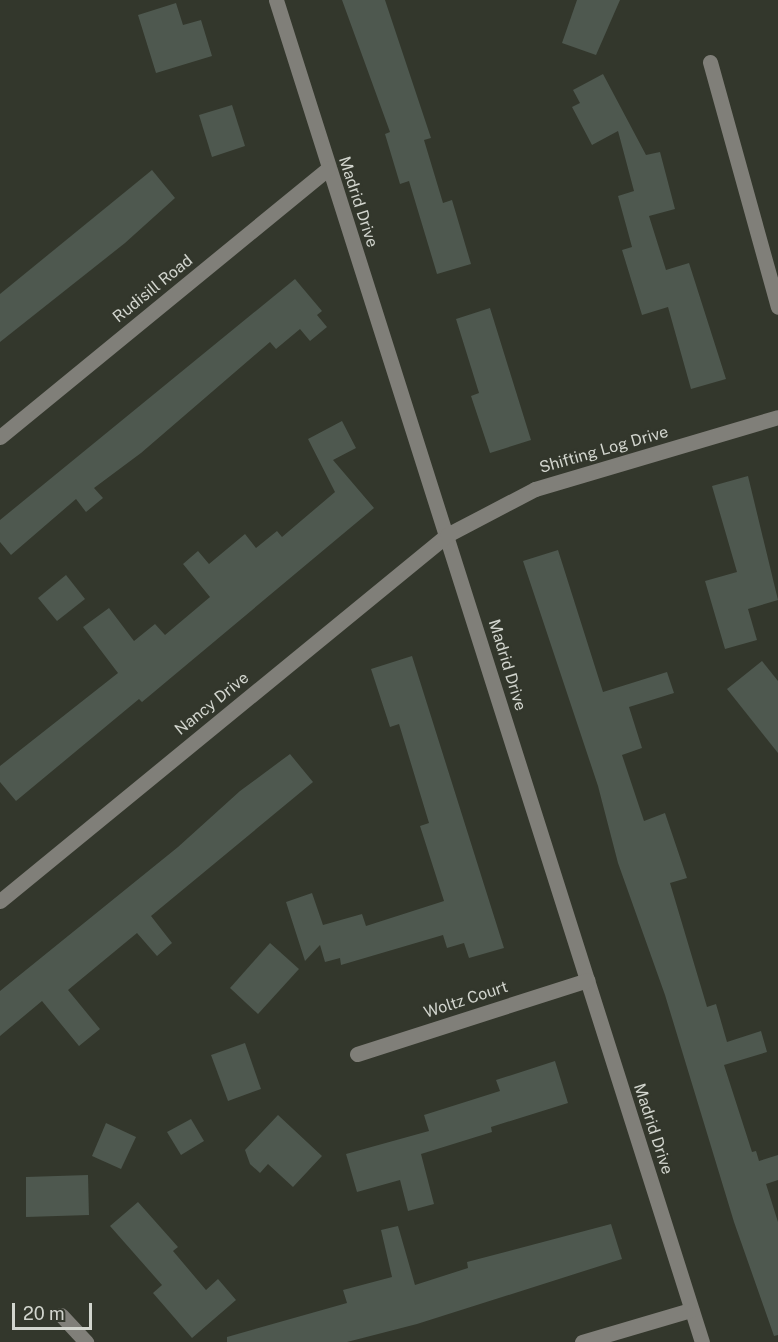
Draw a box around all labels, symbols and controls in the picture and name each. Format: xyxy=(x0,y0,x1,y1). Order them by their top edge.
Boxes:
street label: Madrid Drive xyxy=(334,154,382,250)
street label: Rudisill Road xyxy=(109,251,197,327)
street label: Shifting Log Drive xyxy=(537,422,671,478)
street label: Madrid Drive xyxy=(484,617,530,713)
street label: Nancy Drive xyxy=(171,668,253,740)
street label: Woltz Court xyxy=(422,977,510,1023)
street label: Madrid Drive xyxy=(629,1081,677,1177)
scale bar xyxy=(15,1291,94,1329)
text: 20 m xyxy=(23,1303,65,1324)

